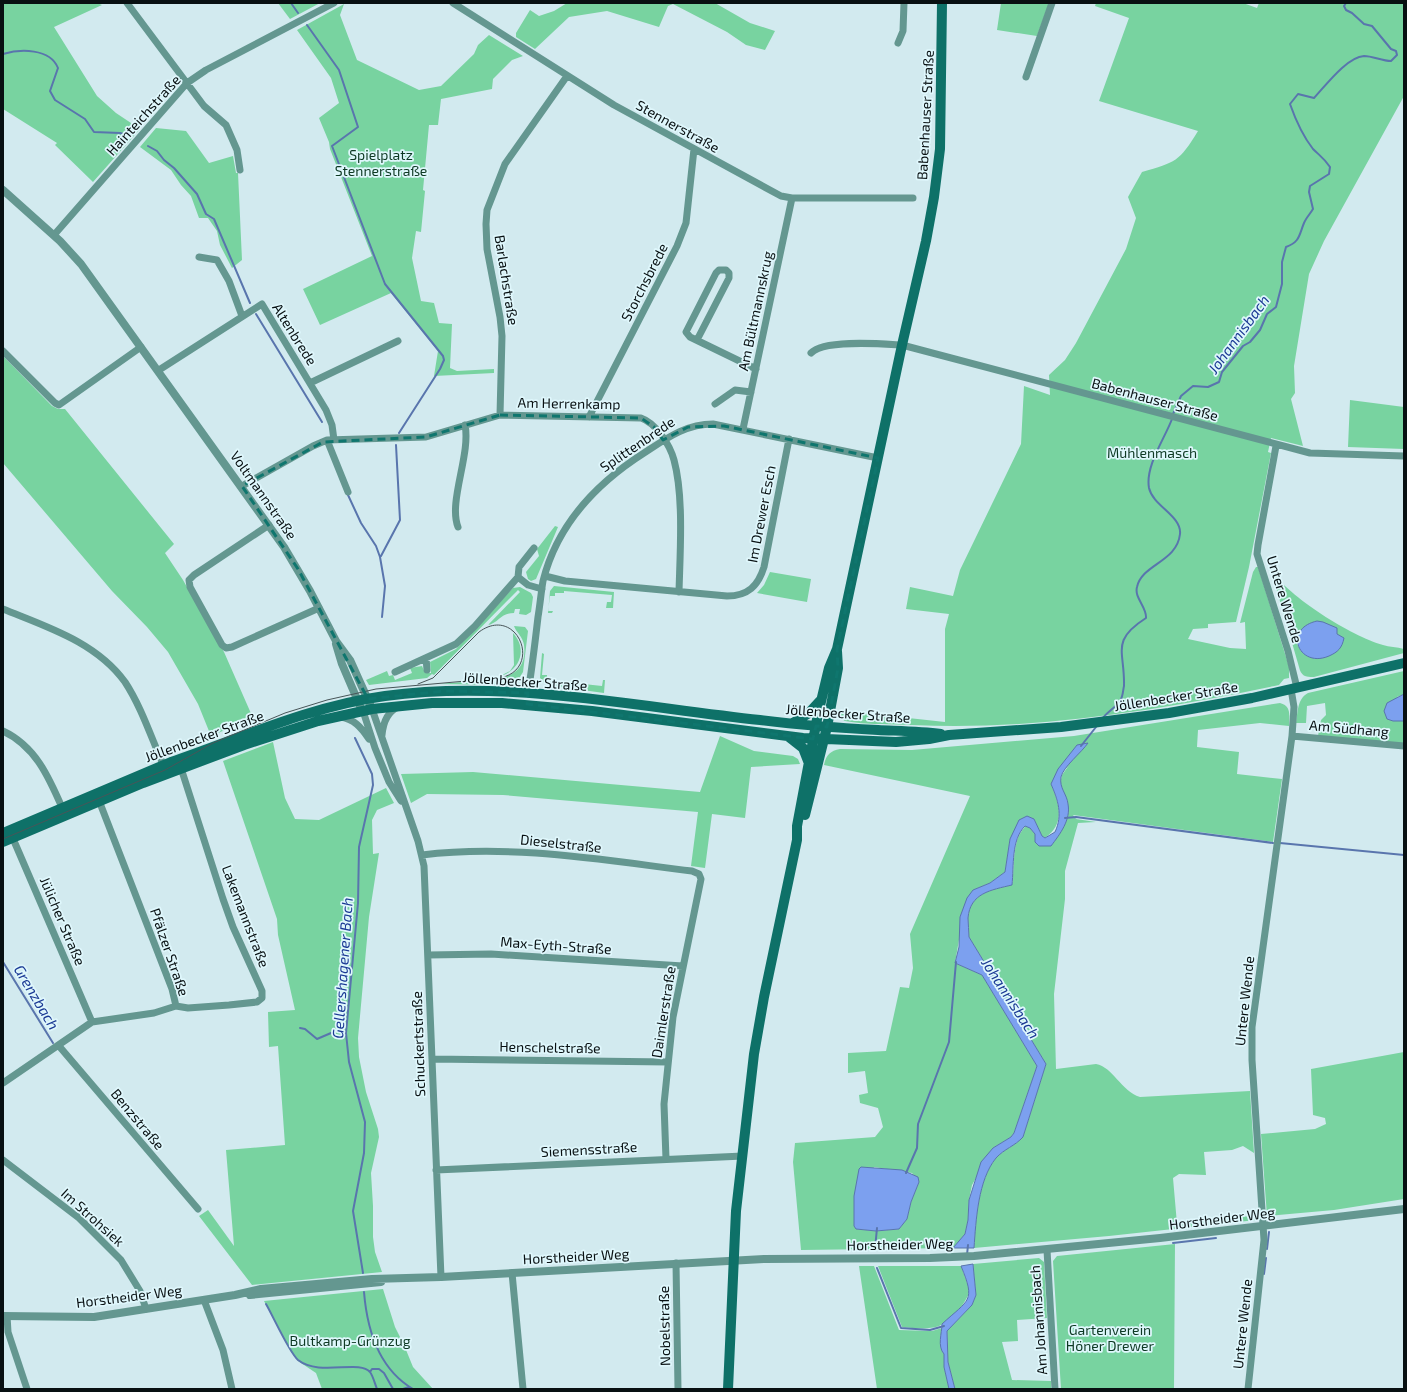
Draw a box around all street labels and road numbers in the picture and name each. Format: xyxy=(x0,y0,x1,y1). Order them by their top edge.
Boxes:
street label: Babenhauser Straße xyxy=(913,50,937,180)
street label: Hainteichstraße xyxy=(102,71,184,159)
street label: Stennerstraße xyxy=(633,96,723,156)
street label: Barlachstraße xyxy=(491,233,523,327)
street label: Storchsbrede xyxy=(617,240,671,324)
street label: Am Bültmannskrug xyxy=(734,249,776,372)
street label: Altenbrede xyxy=(269,300,321,368)
street label: Babenhauser Straße xyxy=(1090,374,1220,424)
street label: Am Herrenkamp xyxy=(517,394,621,412)
street label: Splittenbrede xyxy=(596,413,678,475)
street label: Voltmannstraße xyxy=(227,447,301,543)
street label: Im Drewer Esch xyxy=(743,464,779,564)
street label: Untere Wende xyxy=(1264,553,1306,645)
street label: Jöllenbecker Straße xyxy=(462,668,588,694)
street label: Jöllenbecker Straße xyxy=(1113,678,1239,714)
street label: Jöllenbecker Straße xyxy=(785,700,911,726)
street label: Jöllenbecker Straße xyxy=(142,707,266,765)
street label: Am Südhang xyxy=(1309,716,1390,740)
street label: Dieselstraße xyxy=(519,830,603,856)
street label: Lakemannstraße xyxy=(219,862,273,970)
street label: Jülicher Straße xyxy=(37,874,89,968)
street label: Pfälzer Straße xyxy=(147,906,193,998)
street label: Max-Eyth-Straße xyxy=(500,933,612,957)
street label: Untere Wende xyxy=(1231,955,1257,1047)
street label: Daimlerstraße xyxy=(647,965,679,1059)
street label: Schuckertstraße xyxy=(408,991,428,1097)
street label: Henschelstraße xyxy=(499,1038,601,1056)
street label: Benzstraße xyxy=(108,1085,168,1153)
street label: Siemensstraße xyxy=(540,1138,638,1160)
street label: Im Strohsiek xyxy=(58,1184,128,1250)
street label: Horstheider Weg xyxy=(1168,1203,1276,1233)
street label: Horstheider Weg xyxy=(847,1235,954,1253)
street label: Horstheider Weg xyxy=(522,1245,630,1267)
street label: Am Johannisbach xyxy=(1026,1265,1050,1375)
street label: Untere Wende xyxy=(1229,1278,1255,1370)
street label: Horstheider Weg xyxy=(75,1281,183,1311)
street label: Nobelstraße xyxy=(655,1286,673,1366)

